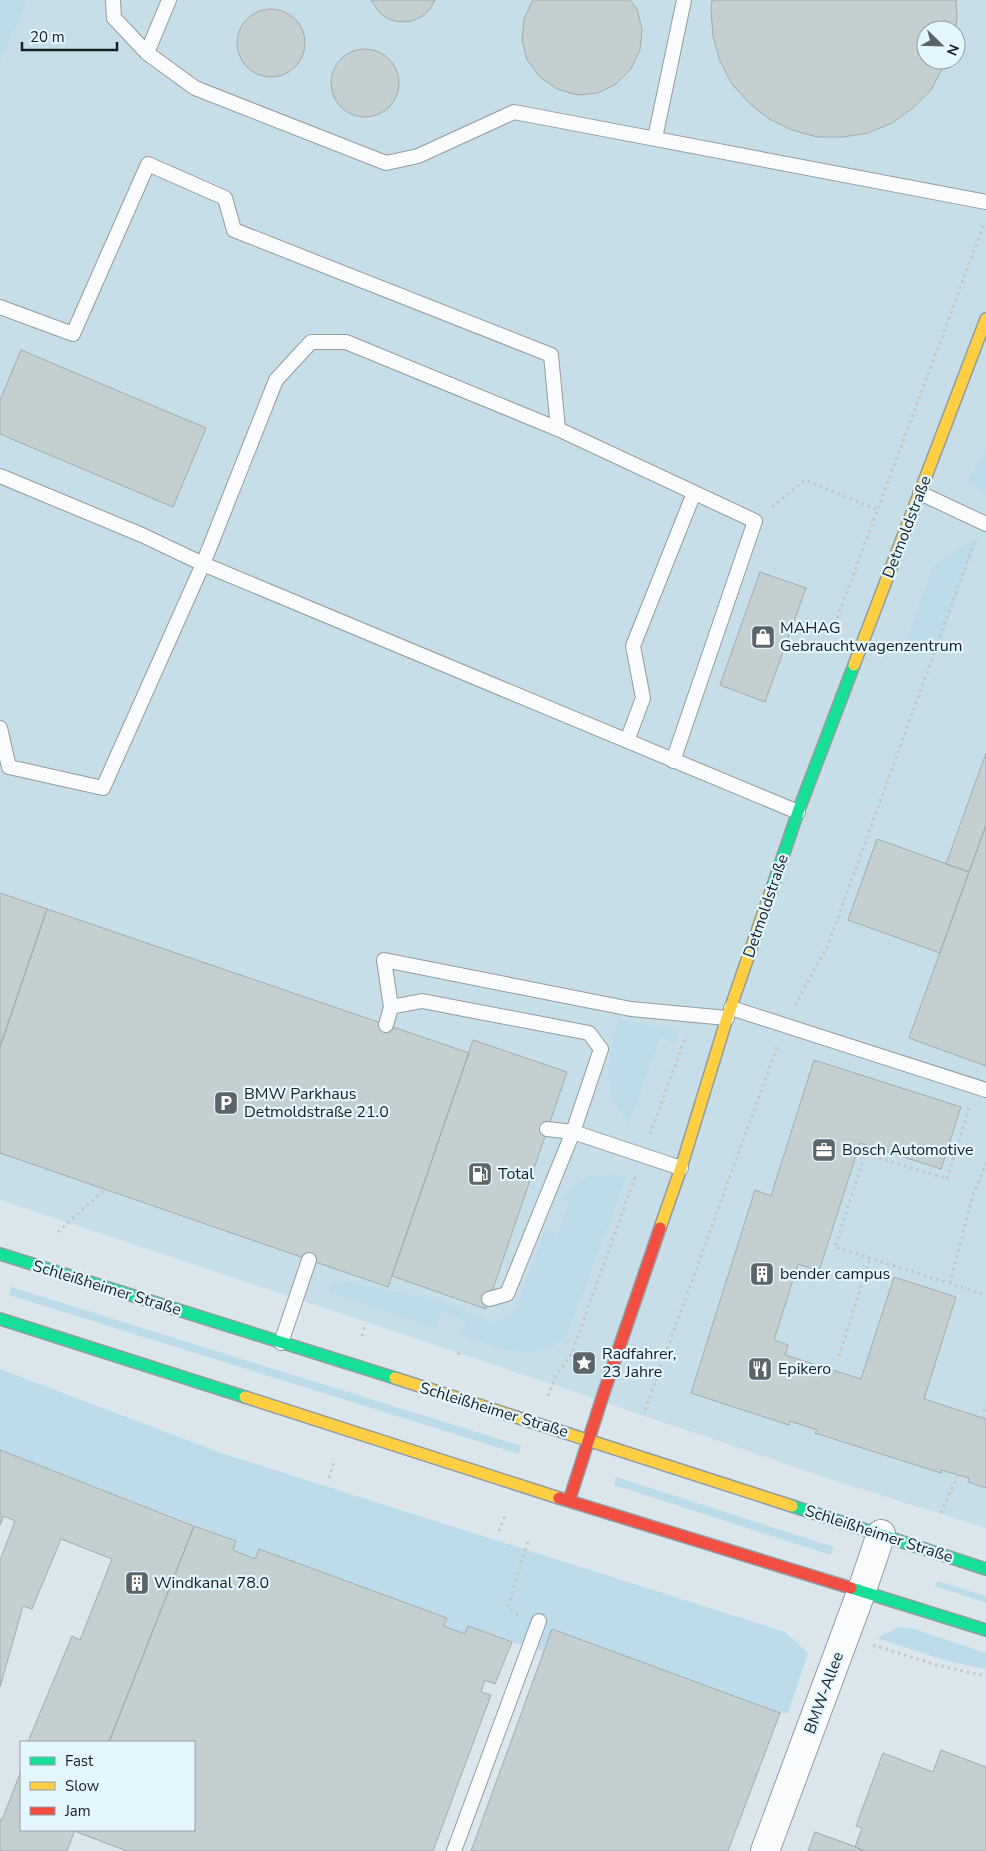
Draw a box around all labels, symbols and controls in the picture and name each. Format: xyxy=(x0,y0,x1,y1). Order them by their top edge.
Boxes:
scale bar xyxy=(22,20,118,52)
north arrow xyxy=(916,20,966,70)
text: 20 m xyxy=(30,27,65,47)
text: N xyxy=(942,41,963,58)
street label: Detmoldstraße xyxy=(877,473,937,581)
place label: MAHAG Gebrauchtwagenzentrum xyxy=(780,617,962,657)
shop icon: MAHAG Gebrauchtwagenzentrum xyxy=(750,624,776,650)
street label: Detmoldstraße xyxy=(738,851,794,961)
place label: BMW Parkhaus Detmoldstraße 21.0 xyxy=(244,1083,389,1123)
parking icon: BMW Parkhaus Detmoldstraße 21.0 xyxy=(213,1090,239,1116)
office icon: Bosch Automotive xyxy=(811,1137,837,1163)
place label: Bosch Automotive xyxy=(842,1139,974,1161)
fuel station icon: Total xyxy=(467,1161,493,1187)
place label: Total xyxy=(498,1163,534,1185)
street label: Schleißheimer Straße xyxy=(30,1255,184,1321)
building icon: bender campus xyxy=(749,1261,775,1287)
place label: bender campus xyxy=(780,1263,890,1285)
place label: Radfahrer, 23 Jahre xyxy=(602,1343,676,1383)
place icon: Radfahrer, 23 Jahre xyxy=(571,1350,597,1376)
restaurant icon: Epikero xyxy=(747,1356,773,1382)
place label: Epikero xyxy=(778,1358,831,1380)
street label: Schleißheimer Straße xyxy=(417,1377,571,1443)
street label: Schleißheimer Straße xyxy=(802,1500,956,1568)
building icon: Windkanal 78.0 xyxy=(124,1570,150,1596)
place label: Windkanal 78.0 xyxy=(154,1572,269,1594)
street label: BMW-Allee xyxy=(799,1649,849,1737)
legend xyxy=(20,1741,195,1831)
text: Fast xyxy=(65,1751,94,1771)
text: Slow xyxy=(65,1776,100,1796)
text: Jam xyxy=(64,1801,91,1821)

